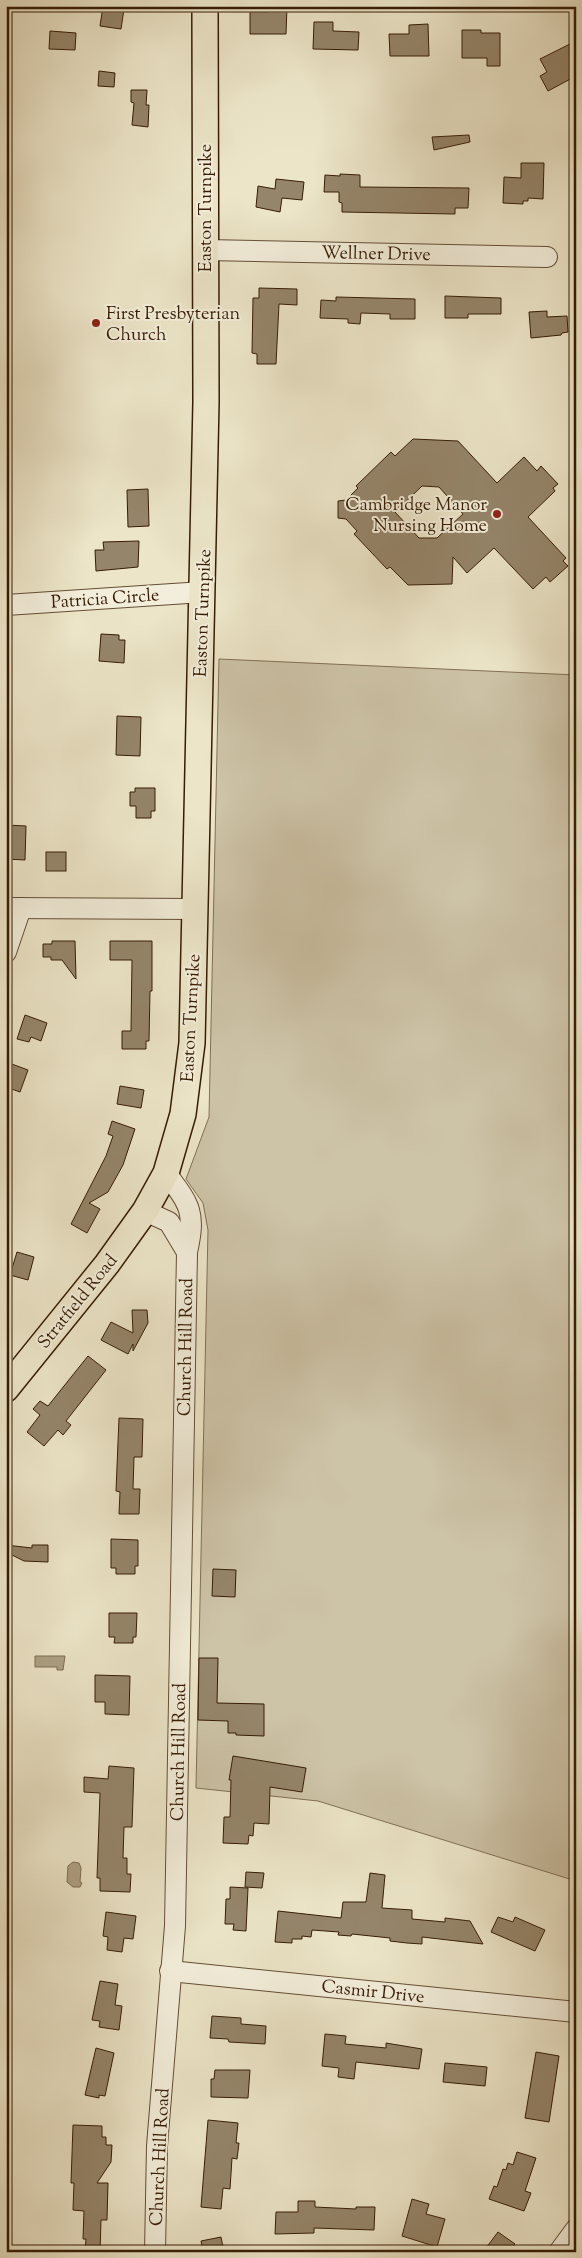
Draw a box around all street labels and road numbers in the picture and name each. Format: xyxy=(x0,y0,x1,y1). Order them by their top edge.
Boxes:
street label: Easton Turnpike xyxy=(194,144,220,272)
street label: Wellner Drive xyxy=(321,241,431,269)
street label: Easton Turnpike xyxy=(189,548,219,678)
street label: Patricia Circle xyxy=(50,583,160,617)
street label: Easton Turnpike xyxy=(176,953,208,1083)
street label: Stratfield Road xyxy=(32,1249,125,1355)
street label: Church Hill Road xyxy=(173,1278,201,1416)
street label: Church Hill Road xyxy=(166,1683,194,1821)
street label: Casmir Drive xyxy=(320,1975,426,2011)
street label: Church Hill Road xyxy=(144,2087,178,2227)

